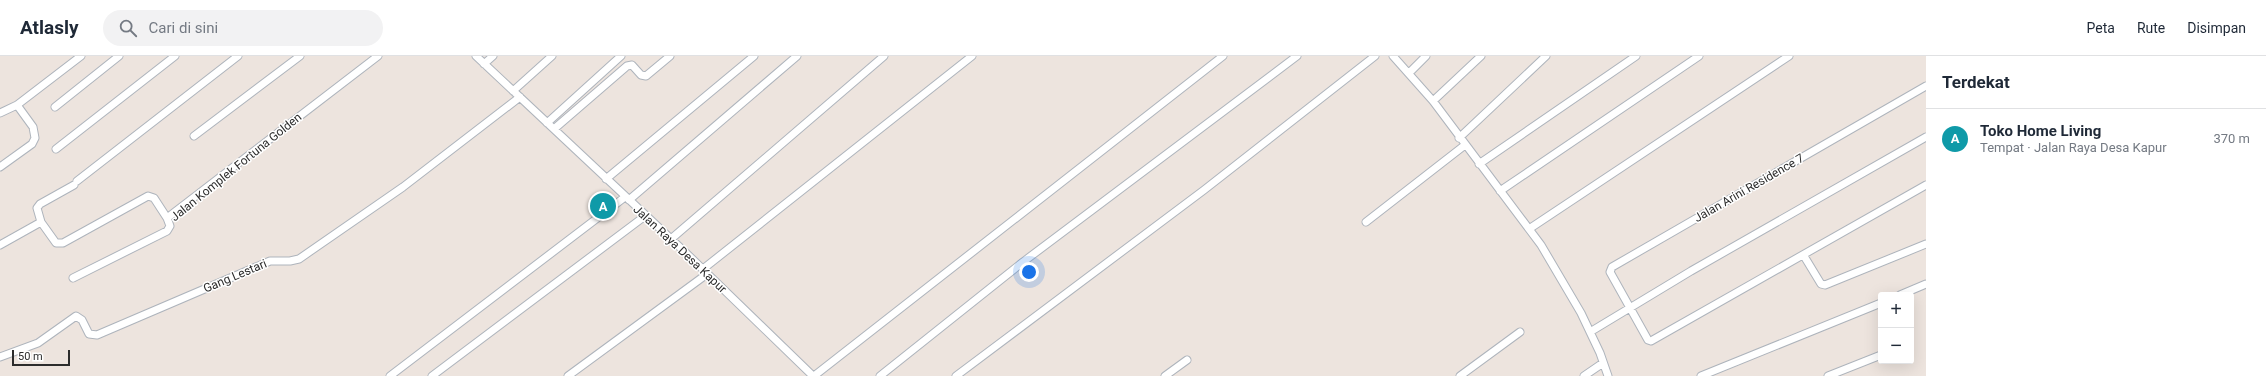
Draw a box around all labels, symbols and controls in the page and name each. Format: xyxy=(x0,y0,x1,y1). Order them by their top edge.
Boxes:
search box xyxy=(103,10,383,46)
text: Atlasly xyxy=(20,16,79,39)
icon: search xyxy=(117,17,139,39)
text: Cari di sini xyxy=(149,19,218,37)
text: Peta xyxy=(2087,20,2115,36)
text: Rute xyxy=(2137,20,2165,36)
text: Disimpan xyxy=(2187,20,2246,36)
text: Terdekat xyxy=(1942,72,2010,92)
street label: Jalan Komplek Fortuna Golden xyxy=(168,110,304,224)
text: Toko Home Living xyxy=(1980,122,2101,140)
text: A xyxy=(1951,131,1959,146)
text: 370 m xyxy=(2213,131,2250,146)
text: Tempat · Jalan Raya Desa Kapur xyxy=(1980,140,2167,155)
street label: Jalan Arini Residence 7 xyxy=(1692,151,1807,225)
pin: A xyxy=(590,191,616,221)
street label: Jalan Raya Desa Kapur xyxy=(630,202,730,296)
street label: Gang Lestari xyxy=(201,256,269,296)
your location xyxy=(1019,262,1039,282)
map controls xyxy=(1878,292,1914,364)
button: + xyxy=(1878,292,1914,328)
button: − xyxy=(1878,328,1914,364)
scale bar xyxy=(12,348,70,367)
text: 50 m xyxy=(18,350,43,363)

